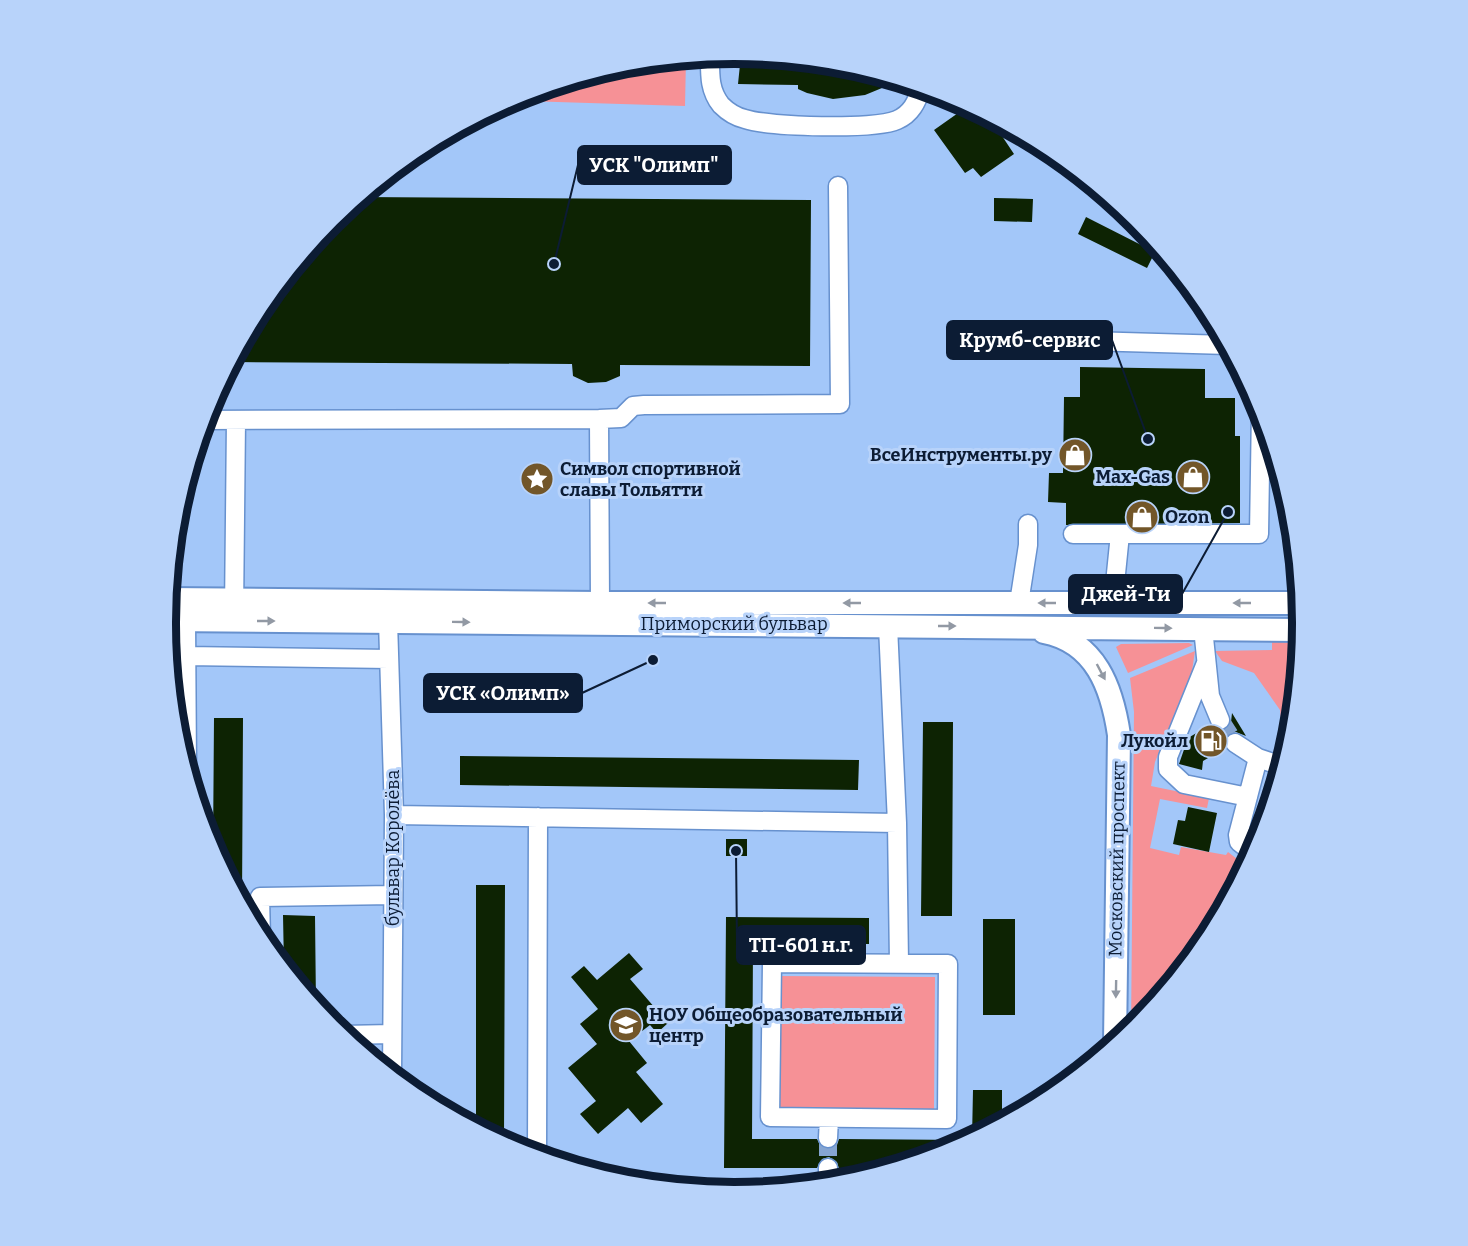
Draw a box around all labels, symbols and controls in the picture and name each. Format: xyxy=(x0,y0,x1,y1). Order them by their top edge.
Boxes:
callout: УСК "Олимп" xyxy=(578,146,731,184)
text: УСК "Олимп" xyxy=(589,153,719,177)
callout: Крумб-сервис xyxy=(947,321,1112,359)
text: Крумб-сервис xyxy=(959,328,1101,352)
shop icon: ВсеИнструменты.ру xyxy=(1057,437,1093,473)
place label: ВсеИнструменты.ру xyxy=(870,444,1053,466)
place label: Символ спортивной славы Тольятти xyxy=(560,458,741,501)
shop icon: Max-Gas xyxy=(1175,459,1211,495)
place icon: Символ спортивной славы Тольятти xyxy=(519,461,555,497)
place label: Max-Gas xyxy=(1095,466,1170,488)
shop icon: Ozon xyxy=(1124,499,1160,535)
place label: Ozon xyxy=(1165,506,1210,528)
callout: Джей-Ти xyxy=(1069,575,1182,613)
text: Джей-Ти xyxy=(1082,582,1170,606)
one-way arrow xyxy=(648,598,667,608)
one-way arrow xyxy=(843,598,862,608)
one-way arrow xyxy=(1038,598,1057,608)
one-way arrow xyxy=(1233,598,1252,608)
street label: Приморский бульвар xyxy=(640,613,828,635)
one-way arrow xyxy=(256,616,275,626)
one-way arrow xyxy=(451,617,470,627)
one-way arrow xyxy=(937,621,956,631)
one-way arrow xyxy=(1153,623,1172,633)
one-way arrow xyxy=(1096,664,1106,681)
callout: УСК «Олимп» xyxy=(424,674,582,712)
text: УСК «Олимп» xyxy=(436,681,570,705)
fuel station icon: Лукойл xyxy=(1193,723,1229,759)
place label: Лукойл xyxy=(1121,730,1188,752)
street label: Московский проспект xyxy=(1104,761,1130,957)
street label: бульвар Королёва xyxy=(382,770,404,926)
callout: ТП-601 н.г. xyxy=(737,926,865,964)
text: ТП-601 н.г. xyxy=(749,933,853,957)
one-way arrow xyxy=(1111,980,1121,999)
place label: НОУ Общеобразовательный центр xyxy=(649,1004,903,1047)
school or university icon: НОУ Общеобразовательный центр xyxy=(608,1007,644,1043)

